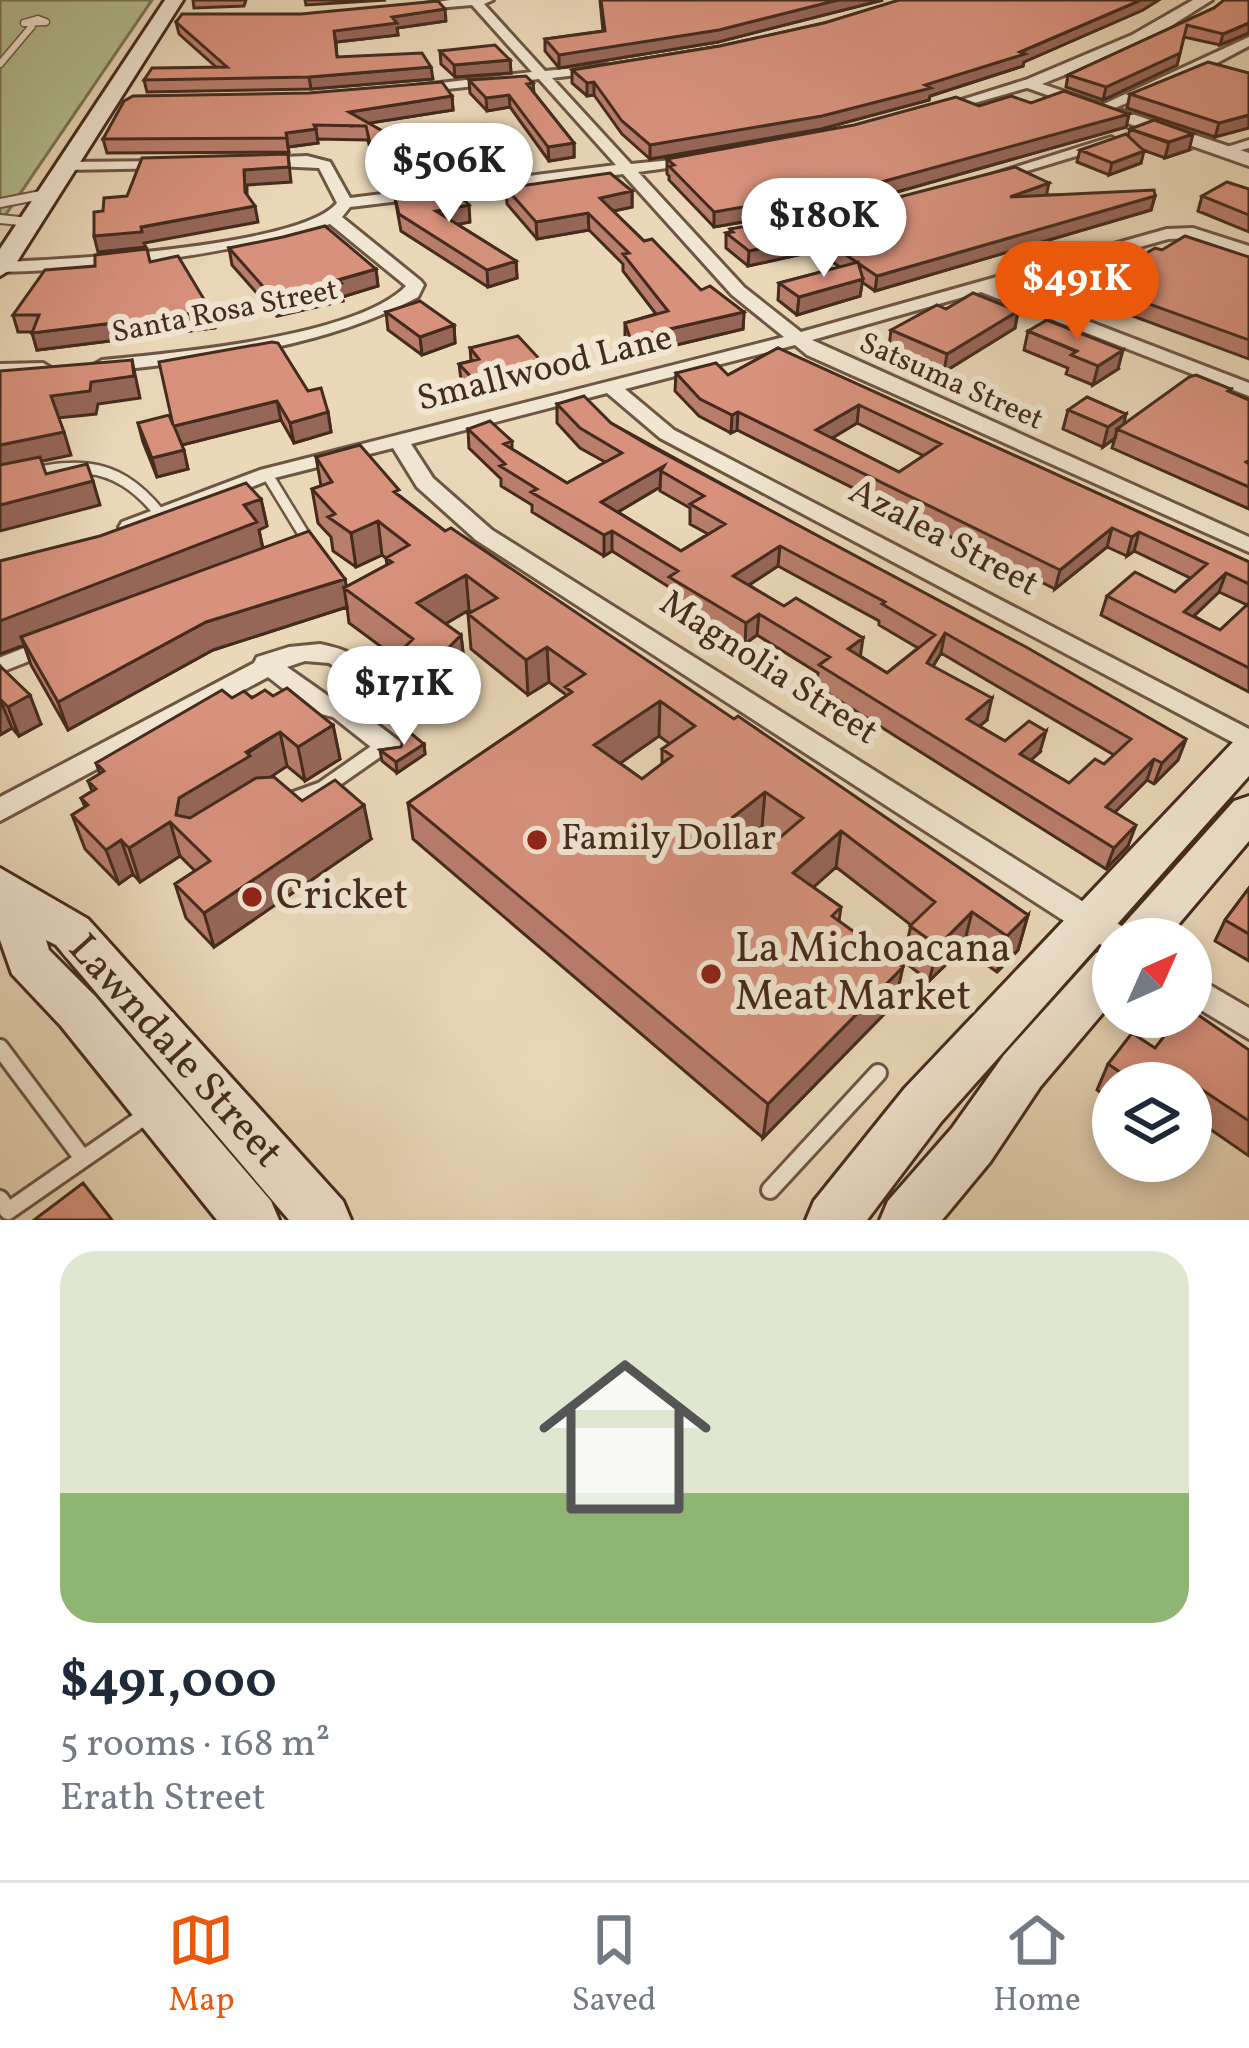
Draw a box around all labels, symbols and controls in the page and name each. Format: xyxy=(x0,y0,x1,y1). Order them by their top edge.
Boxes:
pin: $506K xyxy=(365,123,533,225)
text: $506K xyxy=(392,135,506,189)
pin: $180K xyxy=(740,178,908,280)
text: $180K xyxy=(769,190,879,244)
pin: $491K xyxy=(993,241,1161,343)
text: $491K xyxy=(1022,253,1132,307)
street label: Santa Rosa Street xyxy=(109,270,341,354)
street label: Smallwood Lane xyxy=(412,314,678,426)
street label: Satsuma Street xyxy=(852,323,1050,441)
street label: Azalea Street xyxy=(839,468,1047,610)
street label: Magnolia Street xyxy=(649,580,887,758)
pin: $171K xyxy=(320,646,488,748)
text: $171K xyxy=(354,658,454,712)
place label: Family Dollar xyxy=(561,815,776,865)
marker: Family Dollar xyxy=(524,827,550,853)
place label: Cricket xyxy=(276,868,408,927)
marker: Cricket xyxy=(239,884,265,910)
north arrow xyxy=(1092,918,1212,1038)
map controls xyxy=(1092,918,1212,1182)
place label: La Michoacana Meat Market xyxy=(735,921,1011,1028)
street label: Lawndale Street xyxy=(53,922,295,1182)
marker: La Michoacana Meat Market xyxy=(698,961,724,987)
button: layers xyxy=(1092,1062,1212,1182)
icon: home xyxy=(517,1329,733,1545)
text: $491,000 xyxy=(60,1647,277,1718)
text: 5 rooms · 168 m² xyxy=(60,1718,330,1772)
text: Erath Street xyxy=(60,1772,266,1826)
tab: Map xyxy=(168,1907,235,2025)
tab: Saved xyxy=(571,1907,656,2025)
tab: Home xyxy=(993,1907,1081,2025)

